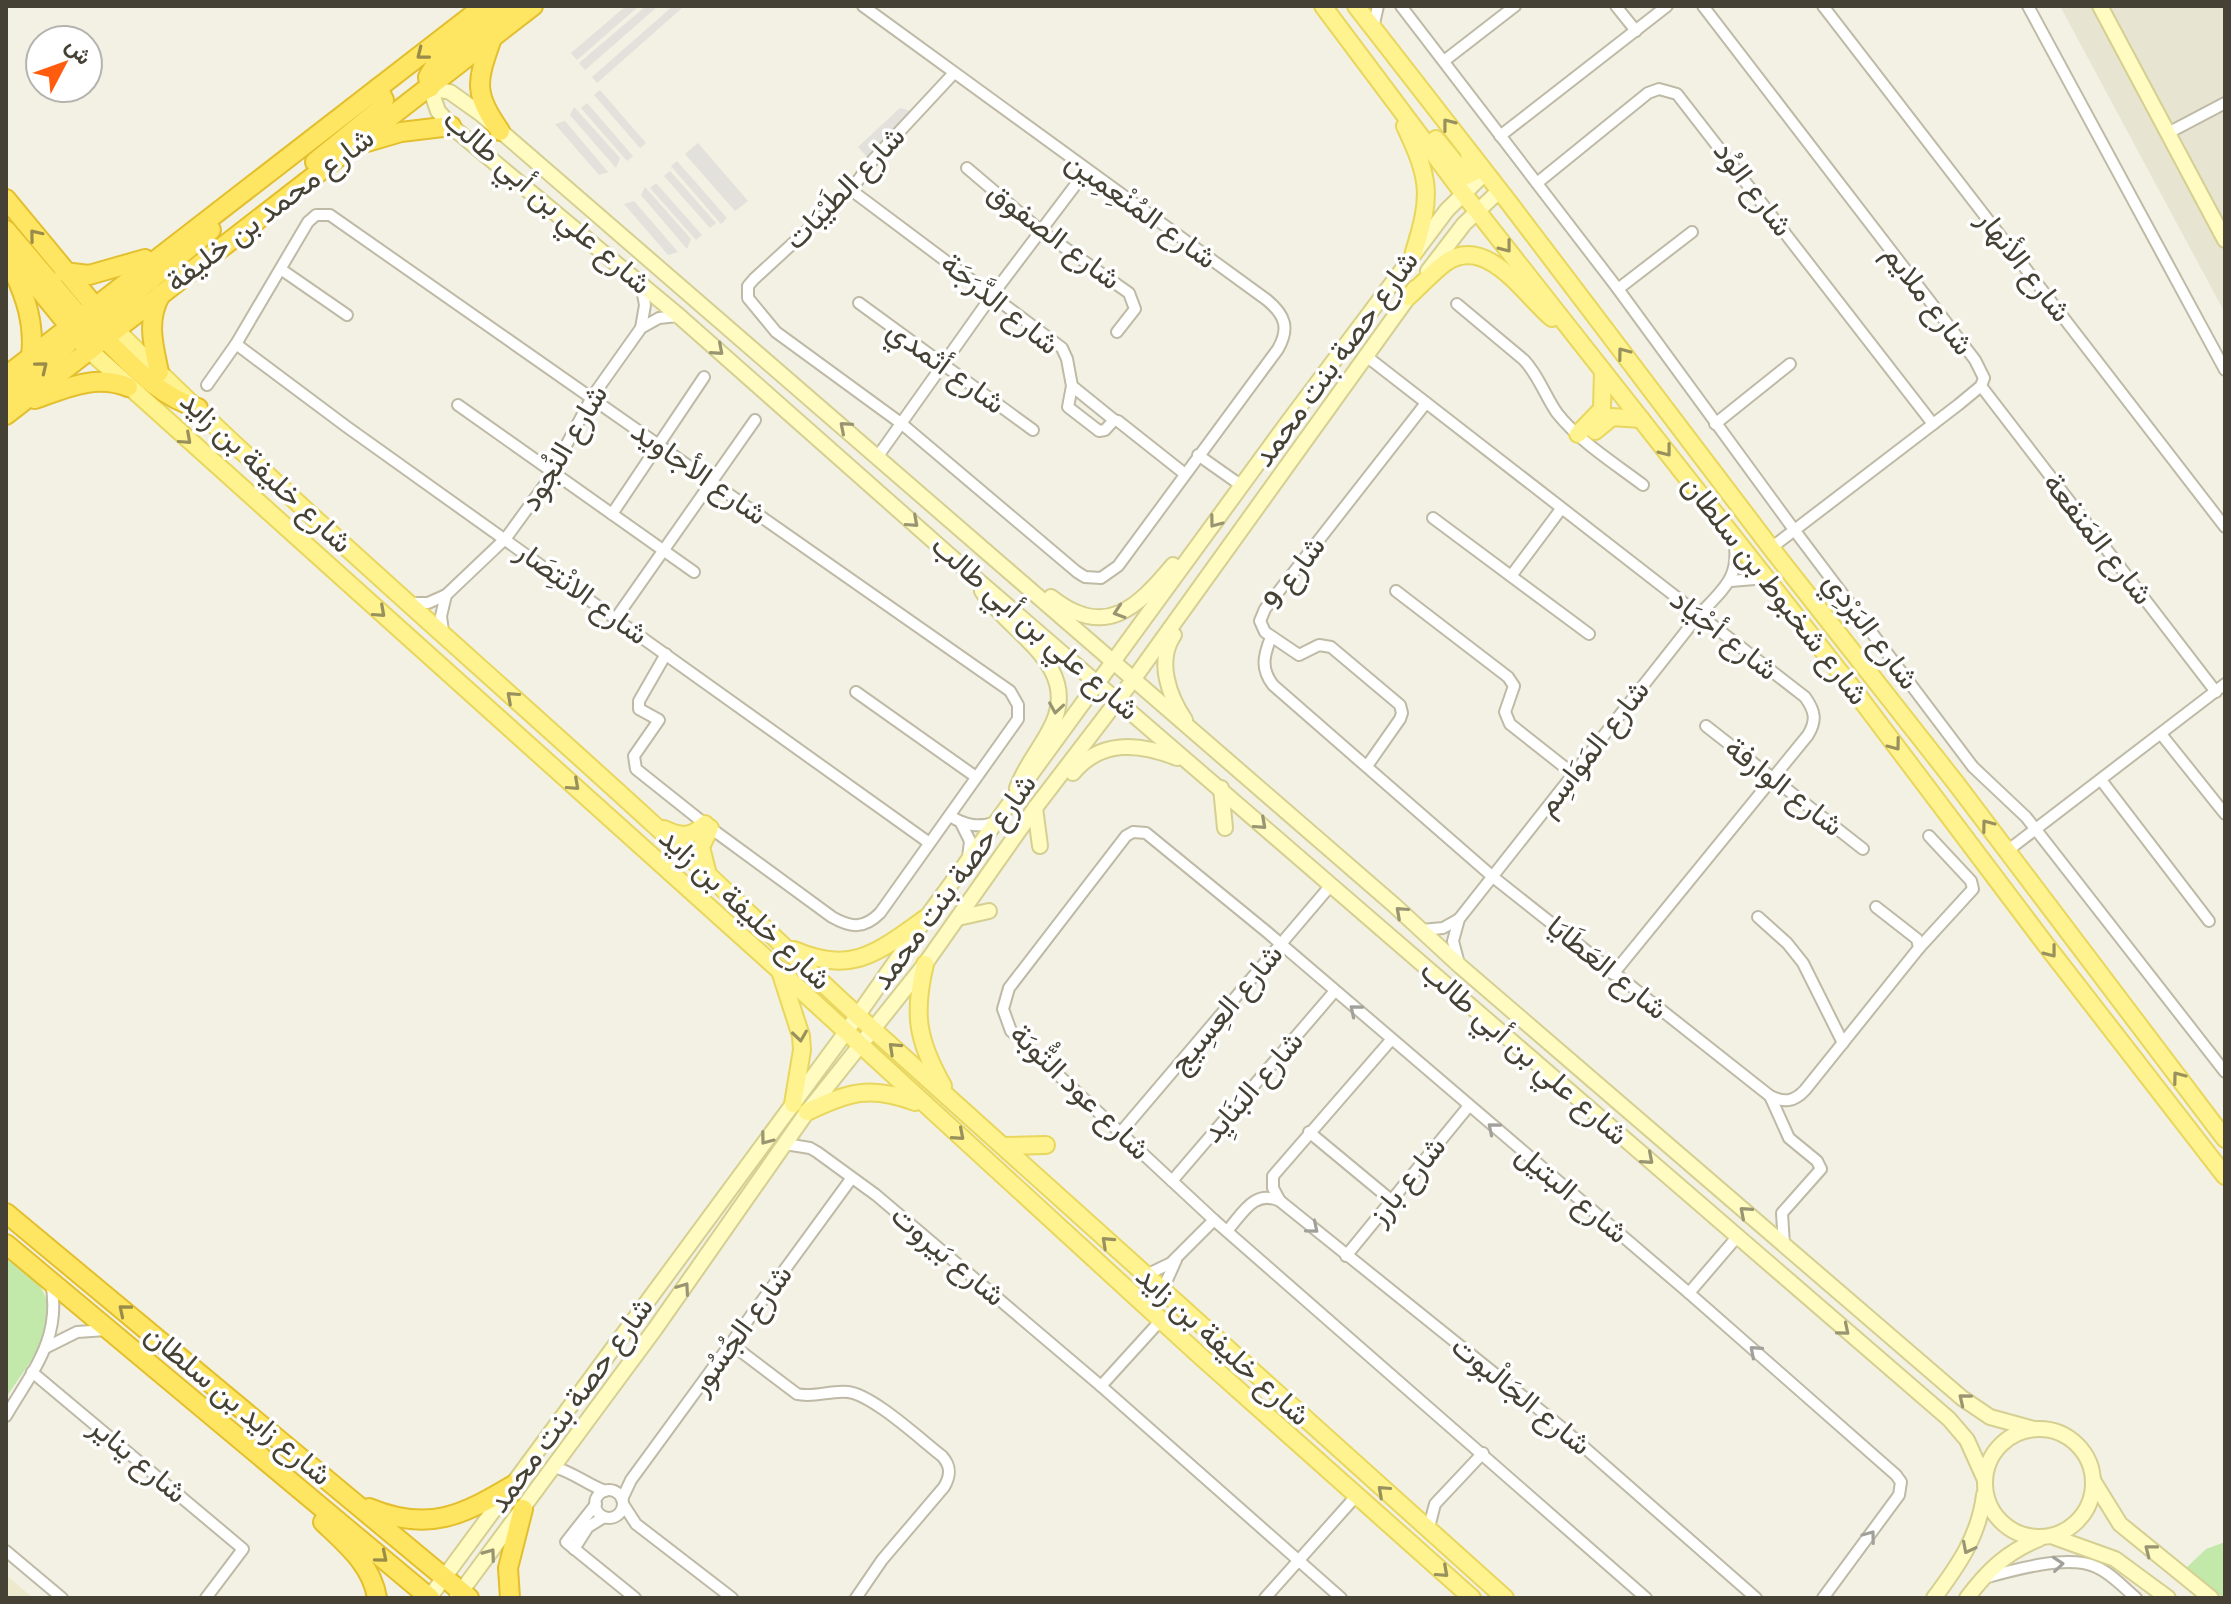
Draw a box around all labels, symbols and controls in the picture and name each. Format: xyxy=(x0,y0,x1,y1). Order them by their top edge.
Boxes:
north arrow xyxy=(24,24,104,104)
text: ش xyxy=(60,32,98,70)
one-way arrow xyxy=(417,44,431,59)
street label: شارع علي بن أبي طالب xyxy=(432,101,659,306)
street label: شارع الطَيْبَات xyxy=(777,118,914,258)
one-way arrow xyxy=(1443,118,1457,133)
street label: شارع محمد بن خليفة xyxy=(159,120,382,301)
street label: شارع الوُد xyxy=(1704,134,1801,245)
street label: شارع المُنْعِمِين xyxy=(1058,143,1224,278)
street label: شارع الصفوق xyxy=(979,174,1128,299)
street label: شارع الأنهار xyxy=(1967,202,2079,330)
one-way arrow xyxy=(30,230,45,244)
street label: شارع ملايم xyxy=(1873,237,1982,363)
one-way arrow xyxy=(1496,238,1510,253)
street label: شارع حصة بنت محمد xyxy=(1245,244,1428,475)
street label: شارع الدَّرَجَة xyxy=(933,245,1067,364)
street label: شارع أثمدي xyxy=(877,312,1012,426)
one-way arrow xyxy=(709,340,724,354)
one-way arrow xyxy=(1619,347,1633,362)
one-way arrow xyxy=(33,362,47,377)
street label: شارع النُجود xyxy=(512,378,617,518)
street label: شارع خليفة بن زايد xyxy=(171,383,360,562)
street label: شارع الأجاويد xyxy=(623,413,774,534)
one-way arrow xyxy=(839,423,854,437)
one-way arrow xyxy=(177,429,192,443)
one-way arrow xyxy=(1656,442,1671,456)
street label: شارع المَنفعة xyxy=(2034,466,2161,613)
street label: شارع شخبوط بن سلطان xyxy=(1673,467,1876,713)
one-way arrow xyxy=(903,512,918,527)
one-way arrow xyxy=(1210,513,1225,528)
street label: شارع علي بن أبي طالب xyxy=(920,527,1147,732)
street label: شارع 9 xyxy=(1254,529,1335,618)
street label: شارع الانْتِصَار xyxy=(507,532,655,654)
street label: شارع البَرْدِي xyxy=(1811,565,1927,700)
street label: شارع أجْيَاد xyxy=(1662,581,1785,689)
one-way arrow xyxy=(1112,602,1126,618)
one-way arrow xyxy=(370,603,385,617)
street label: شارع المَوَاسِم xyxy=(1528,672,1658,824)
one-way arrow xyxy=(506,692,521,707)
one-way arrow xyxy=(1048,701,1065,715)
street label: شارع الوارفة xyxy=(1717,729,1851,846)
one-way arrow xyxy=(1885,736,1899,750)
street label: شارع حصة بنت محمد xyxy=(863,767,1046,998)
one-way arrow xyxy=(564,776,579,790)
one-way arrow xyxy=(1252,815,1267,829)
one-way arrow xyxy=(1982,819,1997,834)
street label: شارع خليفة بن زايد xyxy=(650,820,839,999)
one-way arrow xyxy=(1396,907,1411,922)
street label: شارع العَطَايَا xyxy=(1538,908,1675,1029)
street label: شارع العِسِيج xyxy=(1161,937,1292,1082)
one-way arrow xyxy=(2042,943,2056,958)
street label: شارع علي بن أبي طالب xyxy=(1409,952,1636,1157)
one-way arrow xyxy=(1350,1005,1365,1020)
street label: شارع عود التُّوبَة xyxy=(1001,1013,1160,1169)
street label: شارع البَنَايِد xyxy=(1194,1023,1314,1153)
one-way arrow xyxy=(791,1029,808,1043)
one-way arrow xyxy=(889,1042,903,1057)
one-way arrow xyxy=(2173,1071,2187,1086)
one-way arrow xyxy=(1488,1123,1503,1138)
one-way arrow xyxy=(950,1125,965,1140)
street label: شارع بارز xyxy=(1359,1129,1455,1234)
one-way arrow xyxy=(761,1130,775,1145)
street label: شارع البتيل xyxy=(1507,1136,1636,1253)
one-way arrow xyxy=(1639,1150,1653,1164)
street label: شارع بَيروت xyxy=(882,1197,1013,1315)
one-way arrow xyxy=(1739,1207,1754,1222)
one-way arrow xyxy=(1304,1218,1318,1233)
one-way arrow xyxy=(1102,1236,1116,1251)
street label: شارع الجُسُور xyxy=(681,1258,801,1404)
street label: شارع خليفة بن زايد xyxy=(1127,1258,1318,1435)
one-way arrow xyxy=(674,1282,689,1296)
street label: شارع حصة بنت محمد xyxy=(480,1290,663,1521)
one-way arrow xyxy=(119,1305,133,1320)
street label: شارع زايد بن سلطان xyxy=(136,1316,339,1495)
one-way arrow xyxy=(1835,1320,1850,1335)
street label: شارع الجَالْبوت xyxy=(1443,1328,1599,1464)
one-way arrow xyxy=(1749,1347,1764,1361)
one-way arrow xyxy=(1959,1394,1973,1409)
street label: شارع يناير xyxy=(80,1408,194,1512)
one-way arrow xyxy=(1378,1486,1393,1500)
one-way arrow xyxy=(1861,1530,1875,1545)
one-way arrow xyxy=(1962,1540,1977,1555)
one-way arrow xyxy=(2145,1545,2159,1560)
one-way arrow xyxy=(373,1547,388,1562)
one-way arrow xyxy=(480,1548,495,1563)
one-way arrow xyxy=(2052,1556,2065,1573)
one-way arrow xyxy=(1433,1562,1448,1577)

